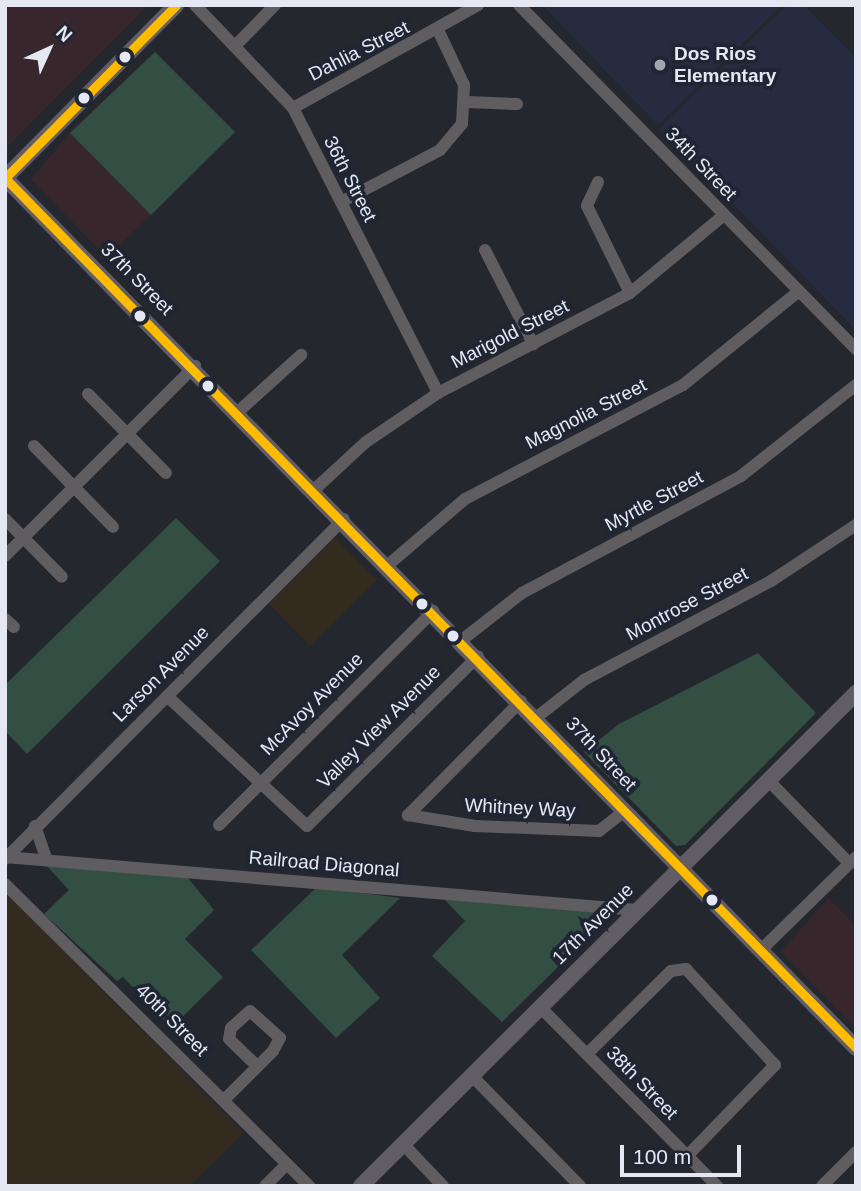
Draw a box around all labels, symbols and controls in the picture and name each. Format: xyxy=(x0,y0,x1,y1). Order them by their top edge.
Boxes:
north arrow xyxy=(14,14,84,84)
street label: Dahlia Street xyxy=(305,16,413,86)
text: N xyxy=(52,22,76,46)
place label: Dos Rios Elementary xyxy=(674,43,776,87)
unlabelled marker xyxy=(118,50,132,64)
marker: Dos Rios Elementary xyxy=(652,57,668,73)
unlabelled marker xyxy=(77,91,91,105)
street label: 34th Street xyxy=(661,123,741,205)
street label: 36th Street xyxy=(319,132,381,226)
street label: 37th Street xyxy=(96,238,178,320)
street label: Marigold Street xyxy=(447,295,573,373)
unlabelled marker xyxy=(133,309,147,323)
street label: Magnolia Street xyxy=(522,374,650,454)
unlabelled marker xyxy=(201,379,215,393)
street label: Myrtle Street xyxy=(601,466,707,536)
street label: Montrose Street xyxy=(622,562,752,646)
unlabelled marker xyxy=(415,597,429,611)
street label: Larson Avenue xyxy=(108,621,214,727)
unlabelled marker xyxy=(446,629,460,643)
street label: McAvoy Avenue xyxy=(256,648,368,760)
street label: Valley View Avenue xyxy=(312,660,446,794)
street label: 37th Street xyxy=(561,712,641,796)
street label: Whitney Way xyxy=(464,794,576,822)
street label: Railroad Diagonal xyxy=(248,846,400,882)
street label: 17th Avenue xyxy=(547,878,639,970)
unlabelled marker xyxy=(705,893,719,907)
street label: 40th Street xyxy=(131,979,213,1061)
street label: 38th Street xyxy=(602,1042,682,1124)
scale bar xyxy=(623,1132,744,1176)
text: 100 m xyxy=(633,1145,691,1168)

